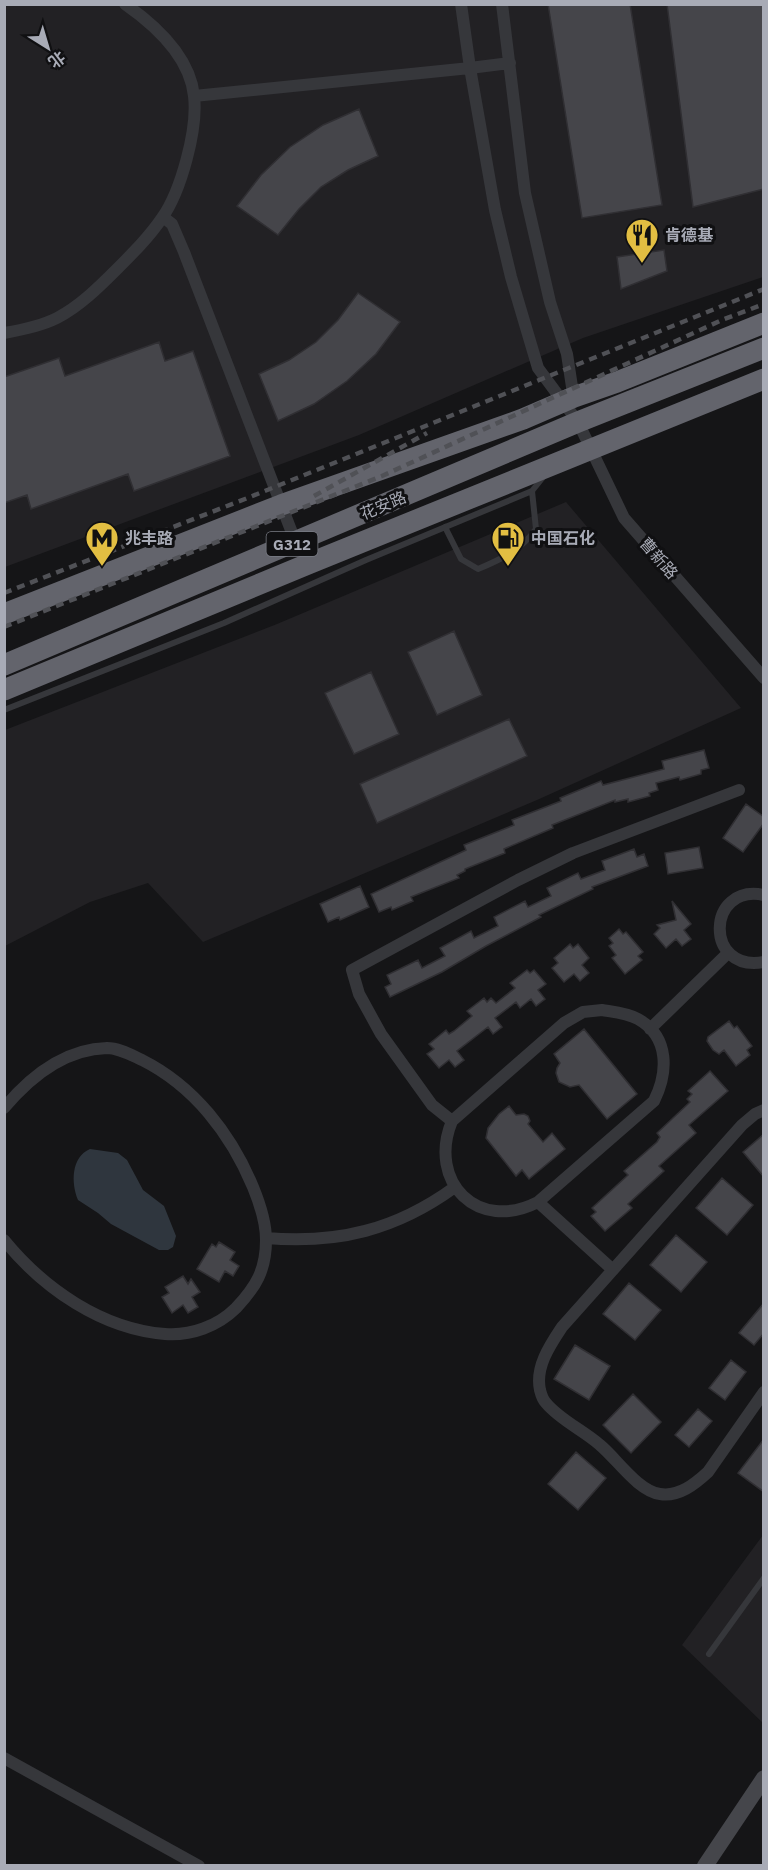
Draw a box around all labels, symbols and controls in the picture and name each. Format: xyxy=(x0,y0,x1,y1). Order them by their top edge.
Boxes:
north arrow xyxy=(18,18,78,78)
text: 北 xyxy=(45,47,69,73)
restaurant icon: 肯德基 xyxy=(624,217,660,264)
place label: 肯德基 xyxy=(665,225,714,245)
street label: 花安路 xyxy=(357,486,409,524)
metro station icon: 兆丰路 xyxy=(84,520,120,567)
fuel station icon: 中国石化 xyxy=(490,520,526,567)
place label: 兆丰路 xyxy=(125,528,173,548)
place label: 中国石化 xyxy=(531,528,595,548)
road number: G312 xyxy=(266,532,318,556)
street label: 曹新路 xyxy=(636,533,682,583)

